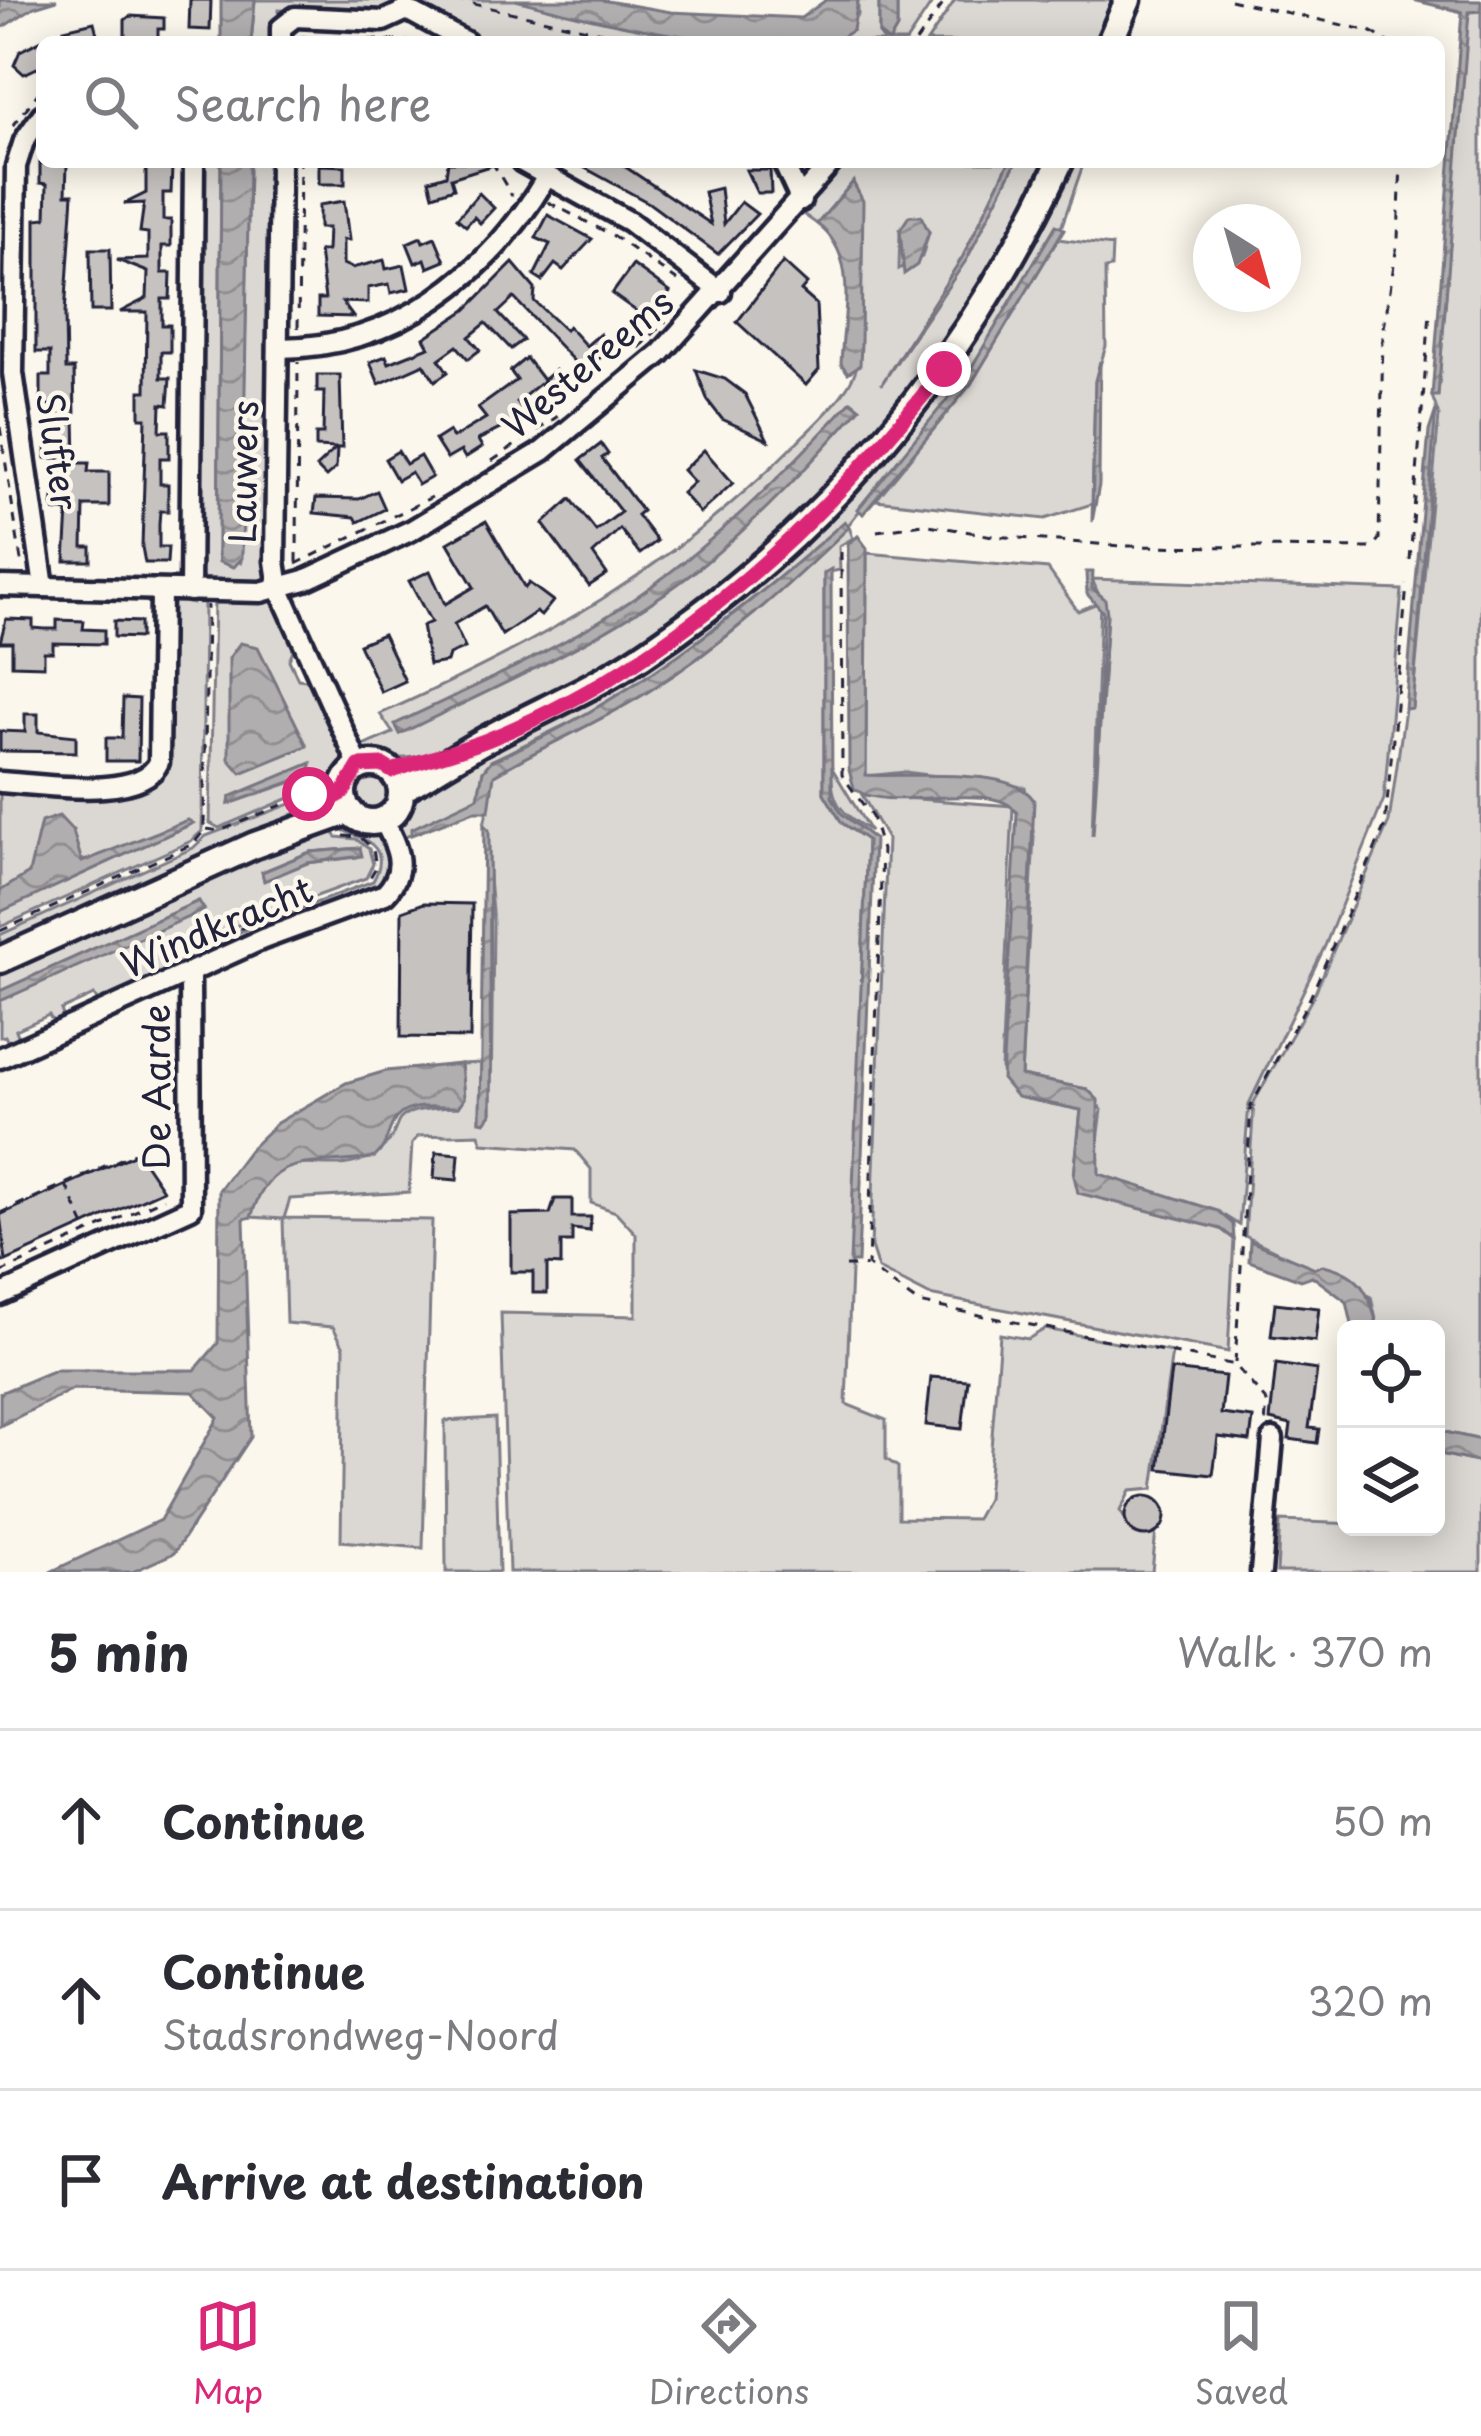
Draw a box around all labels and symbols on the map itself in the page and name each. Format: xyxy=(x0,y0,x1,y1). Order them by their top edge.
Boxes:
north arrow xyxy=(1193,204,1301,312)
street label: Westereems xyxy=(489,274,684,451)
route end xyxy=(917,342,971,396)
street label: Slufter xyxy=(24,388,94,514)
street label: Lauwers xyxy=(214,400,270,544)
route start xyxy=(282,767,336,821)
street label: Windkracht xyxy=(112,861,320,990)
street label: De Aarde xyxy=(128,1004,182,1170)

